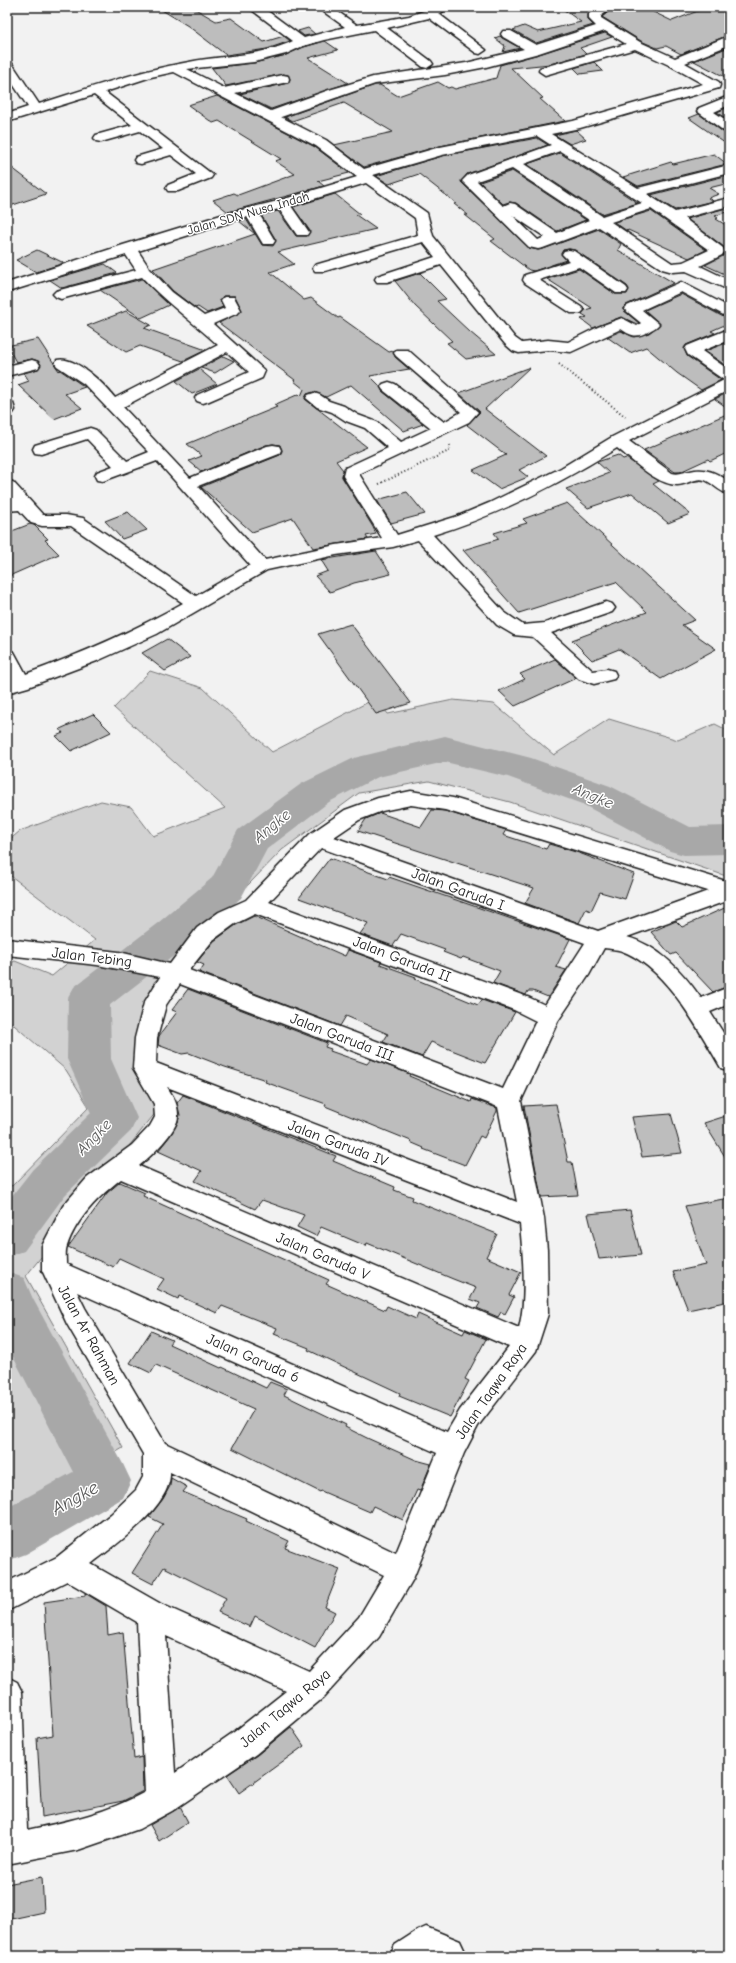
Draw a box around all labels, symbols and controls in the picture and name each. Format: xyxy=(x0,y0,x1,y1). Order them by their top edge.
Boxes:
street label: Jalan SDN Nusa Indah xyxy=(185,188,311,238)
water label: Angke xyxy=(569,779,616,813)
water label: Angke xyxy=(249,806,294,847)
street label: Jalan Garuda I xyxy=(409,864,507,914)
street label: Jalan Garuda II xyxy=(350,932,454,986)
street label: Jalan Tebing xyxy=(51,943,133,971)
street label: Jalan Garuda III xyxy=(288,1009,396,1065)
water label: Angke xyxy=(72,1115,115,1159)
street label: Jalan Garuda IV xyxy=(285,1116,391,1170)
street label: Jalan Garuda V xyxy=(274,1228,372,1284)
street label: Jalan Ar Rahman xyxy=(54,1282,124,1388)
street label: Jalan Garuda 6 xyxy=(204,1329,302,1387)
street label: Jalan Taqwa Raya xyxy=(451,1340,531,1442)
water label: Angke xyxy=(47,1476,103,1520)
street label: Jalan Taqwa Raya xyxy=(236,1665,334,1751)

